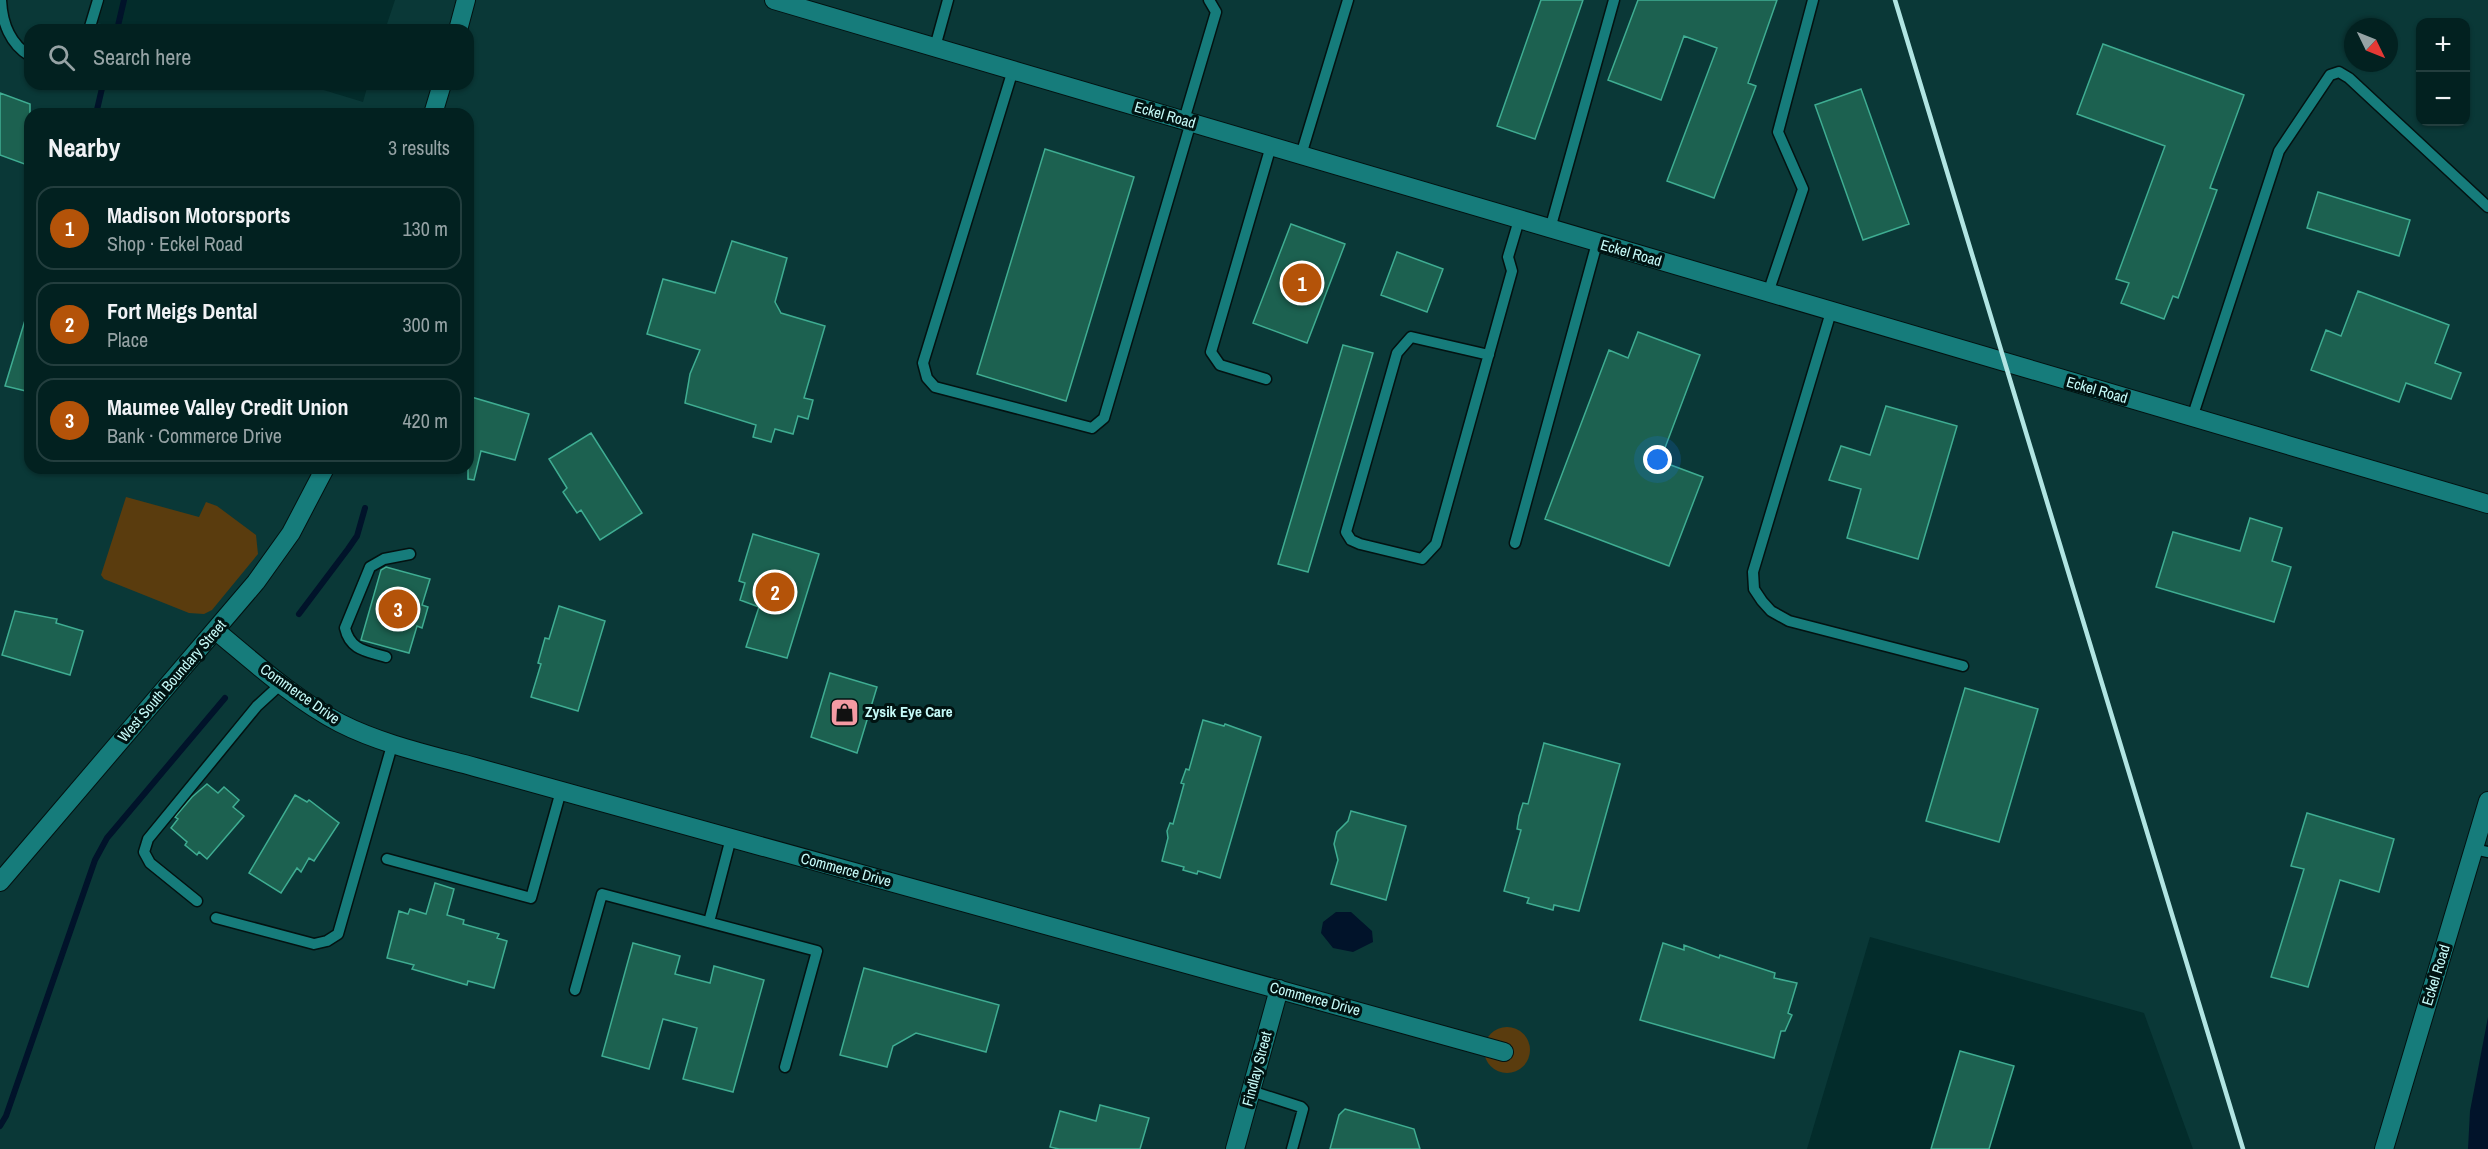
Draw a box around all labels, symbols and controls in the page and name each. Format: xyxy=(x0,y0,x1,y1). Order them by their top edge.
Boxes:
north arrow xyxy=(2344,18,2398,72)
map controls xyxy=(2416,18,2470,126)
button: + xyxy=(2416,18,2470,72)
search box xyxy=(24,24,474,90)
icon: search xyxy=(45,41,78,74)
text: Search here xyxy=(93,42,191,72)
button: − xyxy=(2416,72,2470,126)
street label: Eckel Road xyxy=(1132,96,1198,133)
text: Nearby xyxy=(48,130,120,165)
text: 3 results xyxy=(388,134,450,161)
text: Madison Motorsports xyxy=(107,200,290,230)
text: 1 xyxy=(65,215,74,242)
text: 130 m xyxy=(402,215,448,242)
text: Shop · Eckel Road xyxy=(107,230,243,257)
street label: Eckel Road xyxy=(1598,234,1664,271)
pin: 1 xyxy=(1282,260,1322,306)
text: Fort Meigs Dental xyxy=(107,296,257,326)
text: 2 xyxy=(65,311,74,338)
text: 300 m xyxy=(402,311,448,338)
text: Place xyxy=(107,326,148,353)
street label: Eckel Road xyxy=(2064,371,2130,408)
text: Maumee Valley Credit Union xyxy=(107,392,349,422)
text: 3 xyxy=(65,407,74,434)
text: 420 m xyxy=(402,407,448,434)
text: Bank · Commerce Drive xyxy=(107,422,282,449)
your location xyxy=(1643,445,1672,474)
pin: 2 xyxy=(756,570,794,614)
pin: 3 xyxy=(378,586,418,632)
street label: West South Boundary Street xyxy=(113,615,231,746)
street label: Commerce Drive xyxy=(256,658,345,729)
shop icon: Zysik Eye Care xyxy=(828,696,860,728)
place label: Zysik Eye Care xyxy=(865,701,953,722)
street label: Commerce Drive xyxy=(799,847,894,892)
street label: Eckel Road xyxy=(2416,942,2455,1008)
street label: Commerce Drive xyxy=(1268,976,1363,1021)
street label: Findlay Street xyxy=(1236,1029,1277,1109)

